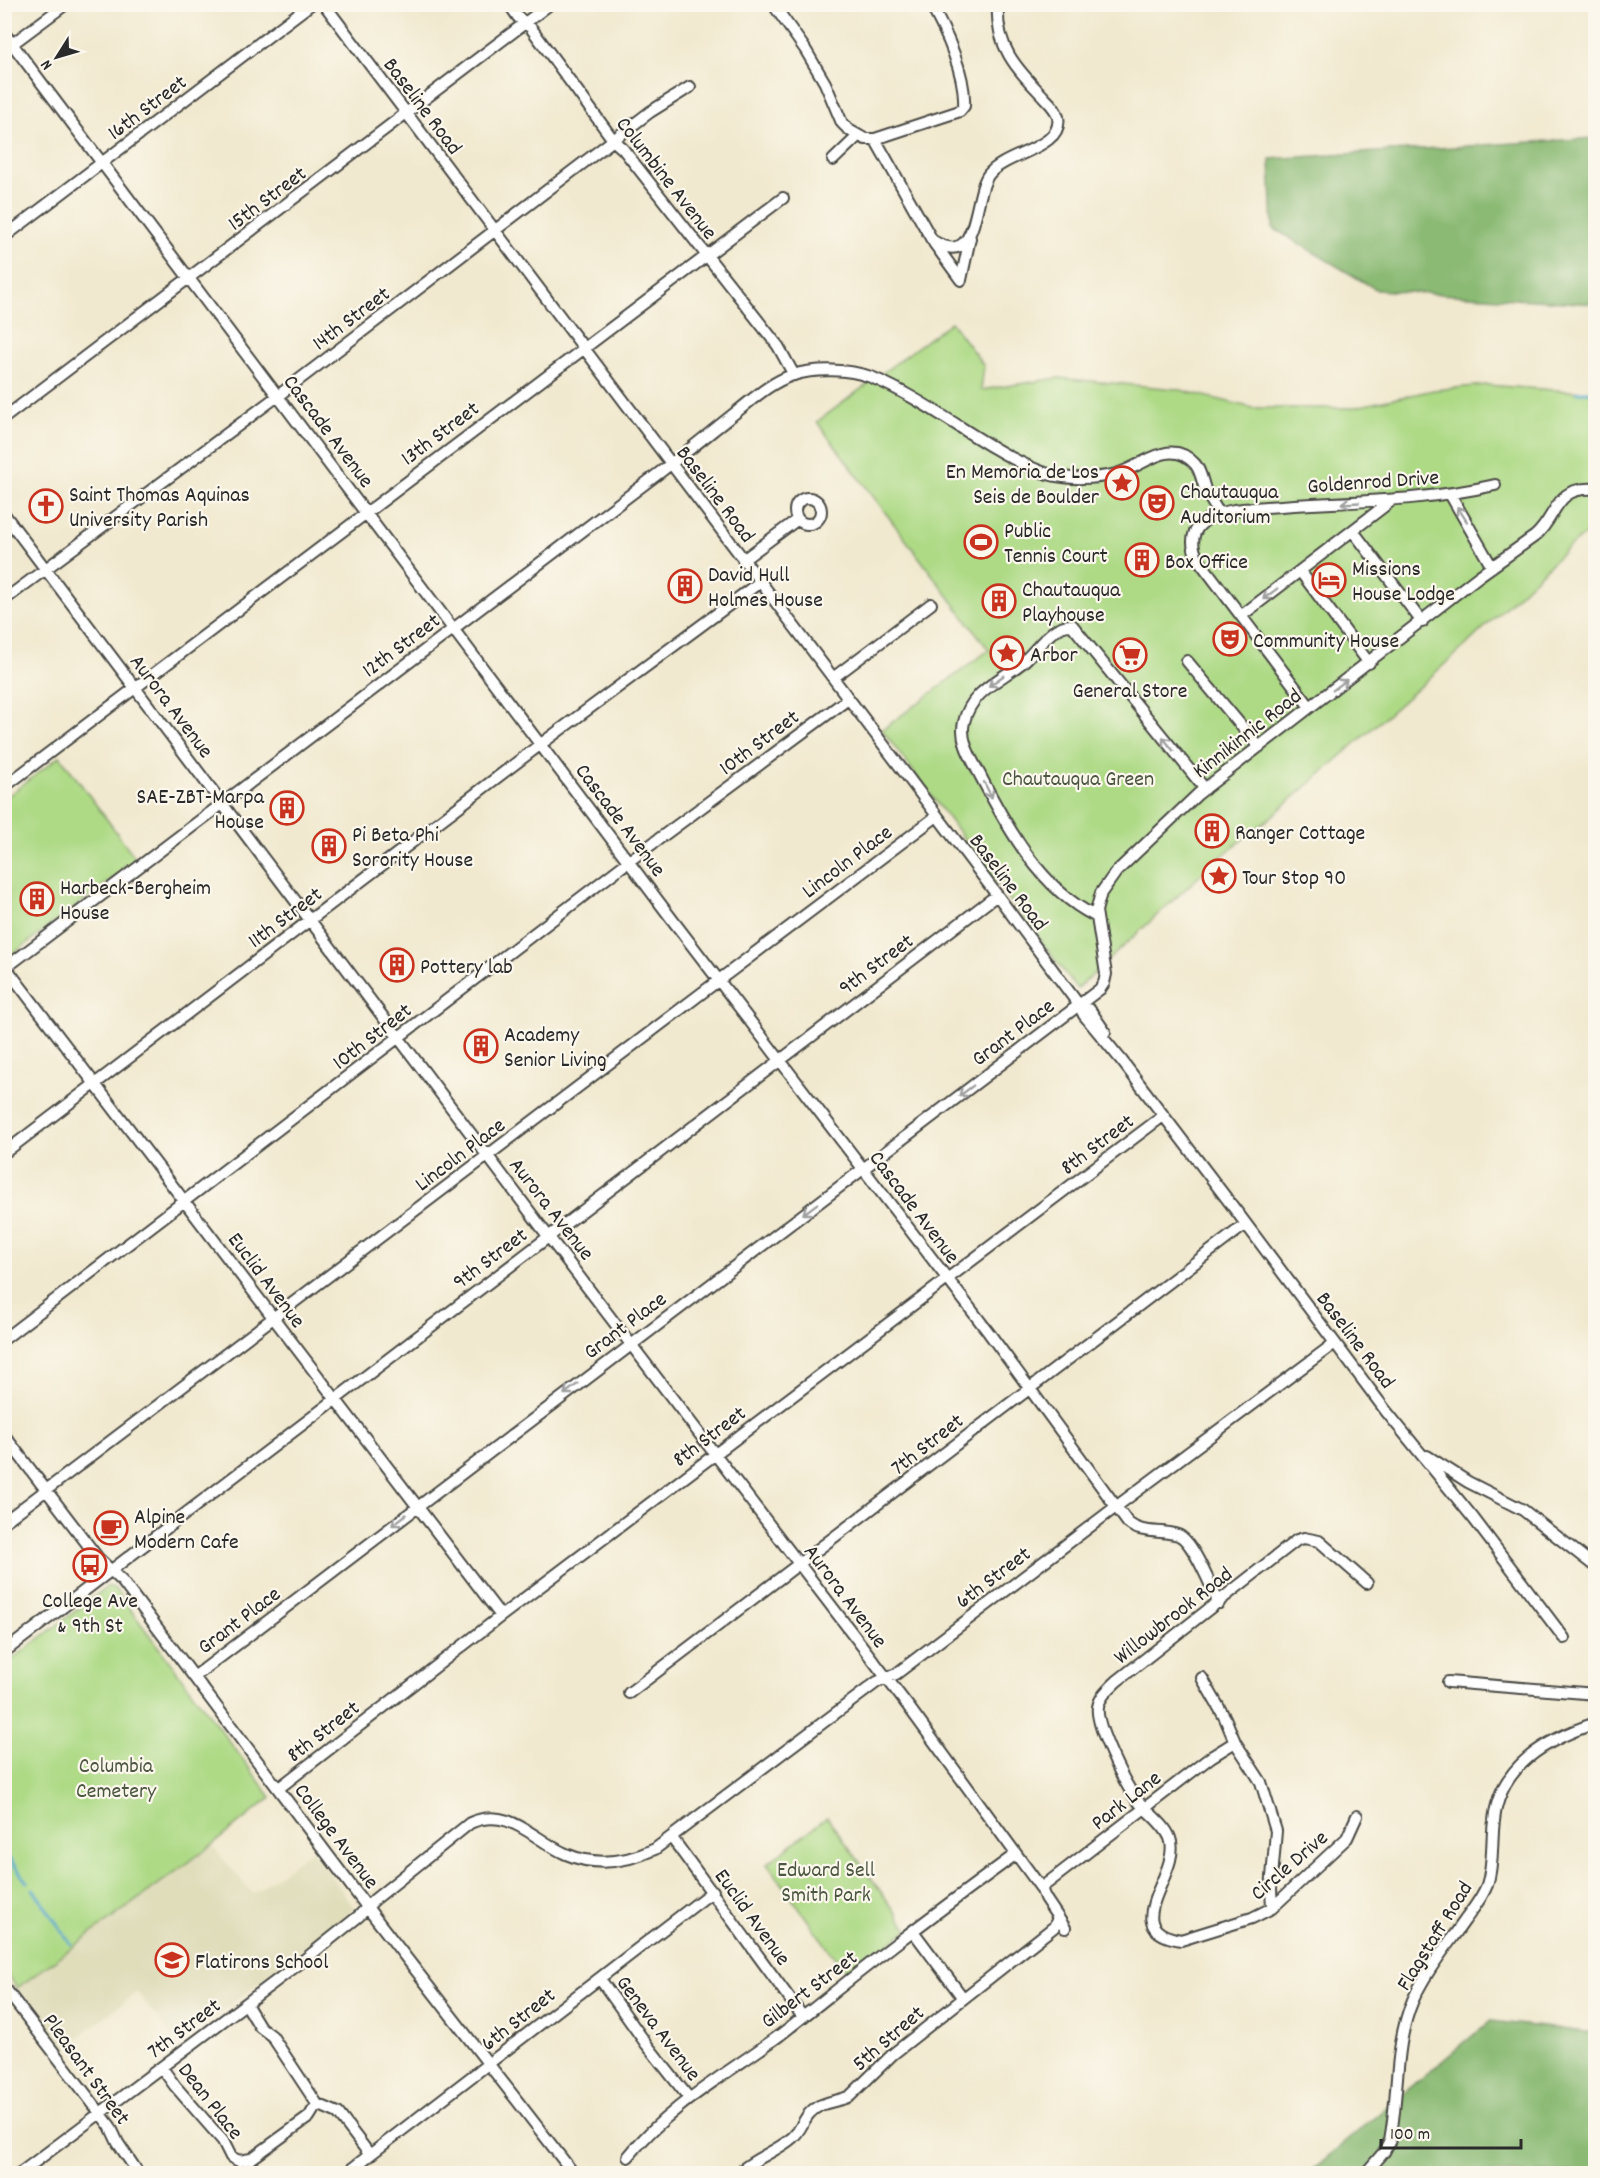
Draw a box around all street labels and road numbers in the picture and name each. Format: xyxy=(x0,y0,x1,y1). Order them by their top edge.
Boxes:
street label: Baseline Road xyxy=(374,52,468,162)
street label: 16th Street xyxy=(102,69,194,149)
street label: Columbine Avenue xyxy=(607,111,723,247)
street label: 15th Street xyxy=(222,160,314,240)
street label: 14th Street xyxy=(307,280,398,359)
street label: Cascade Avenue xyxy=(274,369,380,495)
street label: 13th Street xyxy=(395,395,487,475)
street label: Baseline Road xyxy=(667,440,761,550)
street label: Goldenrod Drive xyxy=(1306,463,1440,504)
street label: 12th Street xyxy=(356,607,448,687)
street label: Aurora Avenue xyxy=(121,649,220,766)
street label: Kinnikinnic Road xyxy=(1187,682,1309,787)
street label: 10th Street xyxy=(713,703,807,784)
street label: Cascade Avenue xyxy=(566,758,672,884)
street label: Lincoln Place xyxy=(796,818,900,907)
street label: Baseline Road xyxy=(960,828,1054,938)
street label: 11th Street xyxy=(242,880,330,957)
street label: 9th Street xyxy=(833,927,921,1004)
street label: Grant Place xyxy=(966,992,1062,1075)
street label: 10th Street xyxy=(327,997,420,1079)
street label: 8th Street xyxy=(1055,1108,1142,1184)
street label: Lincoln Place xyxy=(409,1111,513,1200)
street label: Cascade Avenue xyxy=(860,1145,966,1271)
street label: Aurora Avenue xyxy=(500,1152,600,1268)
street label: 9th Street xyxy=(447,1221,535,1298)
street label: Euclid Avenue xyxy=(219,1227,312,1336)
street label: Grant Place xyxy=(578,1285,674,1368)
street label: Baseline Road xyxy=(1307,1286,1401,1396)
street label: 8th Street xyxy=(667,1400,754,1476)
street label: 7th Street xyxy=(885,1407,971,1484)
street label: Aurora Avenue xyxy=(795,1539,894,1656)
street label: 6th Street xyxy=(950,1540,1038,1617)
street label: Willowbrook Road xyxy=(1108,1560,1240,1673)
street label: Grant Place xyxy=(192,1580,288,1663)
street label: 8th Street xyxy=(281,1694,367,1771)
street label: Park Lane xyxy=(1085,1764,1169,1839)
street label: College Avenue xyxy=(285,1778,385,1896)
street label: Circle Drive xyxy=(1245,1824,1336,1909)
street label: Euclid Avenue xyxy=(705,1863,797,1973)
street label: Flagstaff Road xyxy=(1390,1876,1482,1998)
street label: Gilbert Street xyxy=(755,1944,865,2038)
street label: Geneva Avenue xyxy=(607,1970,707,2088)
street label: 6th Street xyxy=(475,1982,563,2060)
street label: 7th Street xyxy=(142,1992,228,2068)
street label: 5th Street xyxy=(846,1999,932,2080)
street label: Pleasant Street xyxy=(34,2008,136,2132)
street label: Dean Place xyxy=(169,2057,249,2147)

